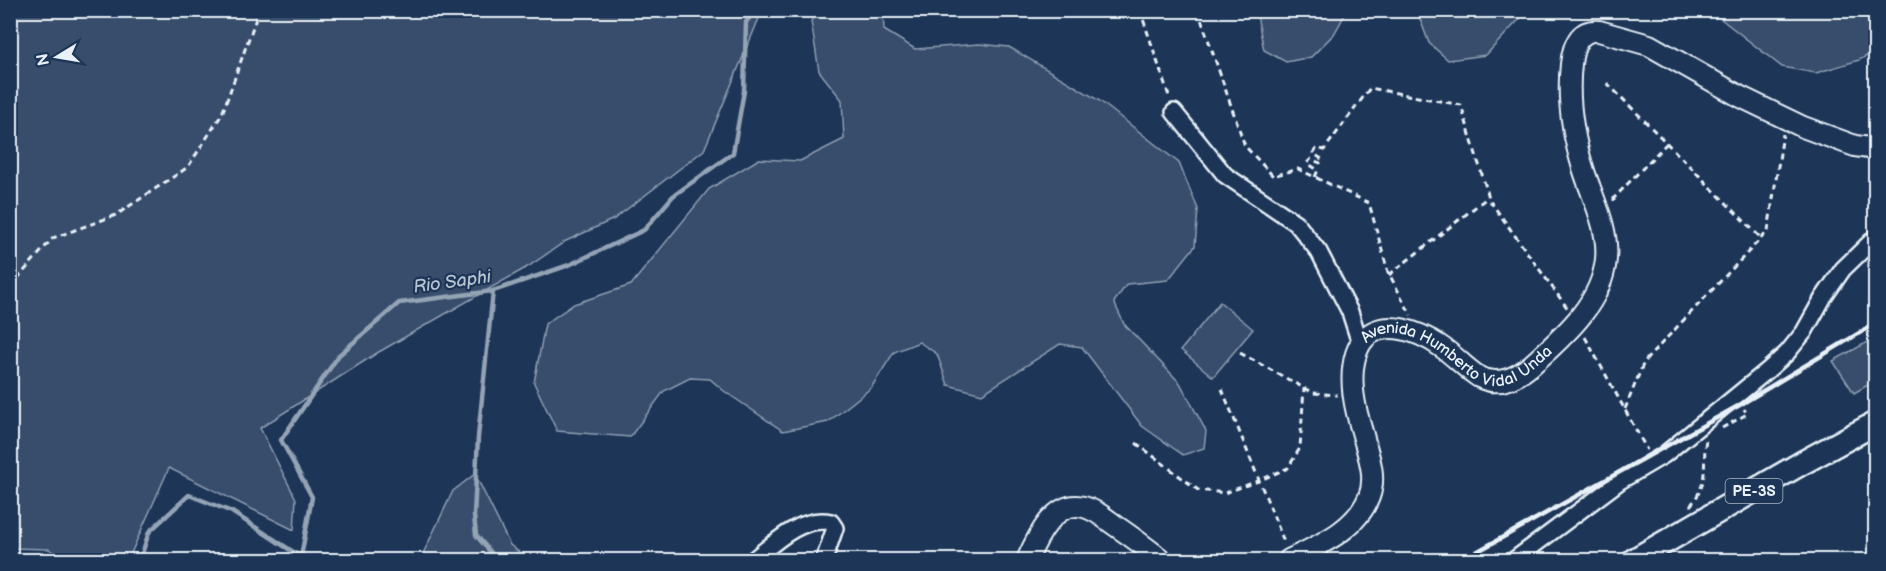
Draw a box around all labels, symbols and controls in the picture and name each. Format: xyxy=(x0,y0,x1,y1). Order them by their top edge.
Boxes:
north arrow xyxy=(27,27,87,87)
text: N xyxy=(33,52,54,67)
water label: Rio Saphi xyxy=(412,266,493,298)
street label: Avenida Humberto Vidal Unda xyxy=(1356,318,1556,391)
road number: PE-3S xyxy=(1726,479,1782,503)

